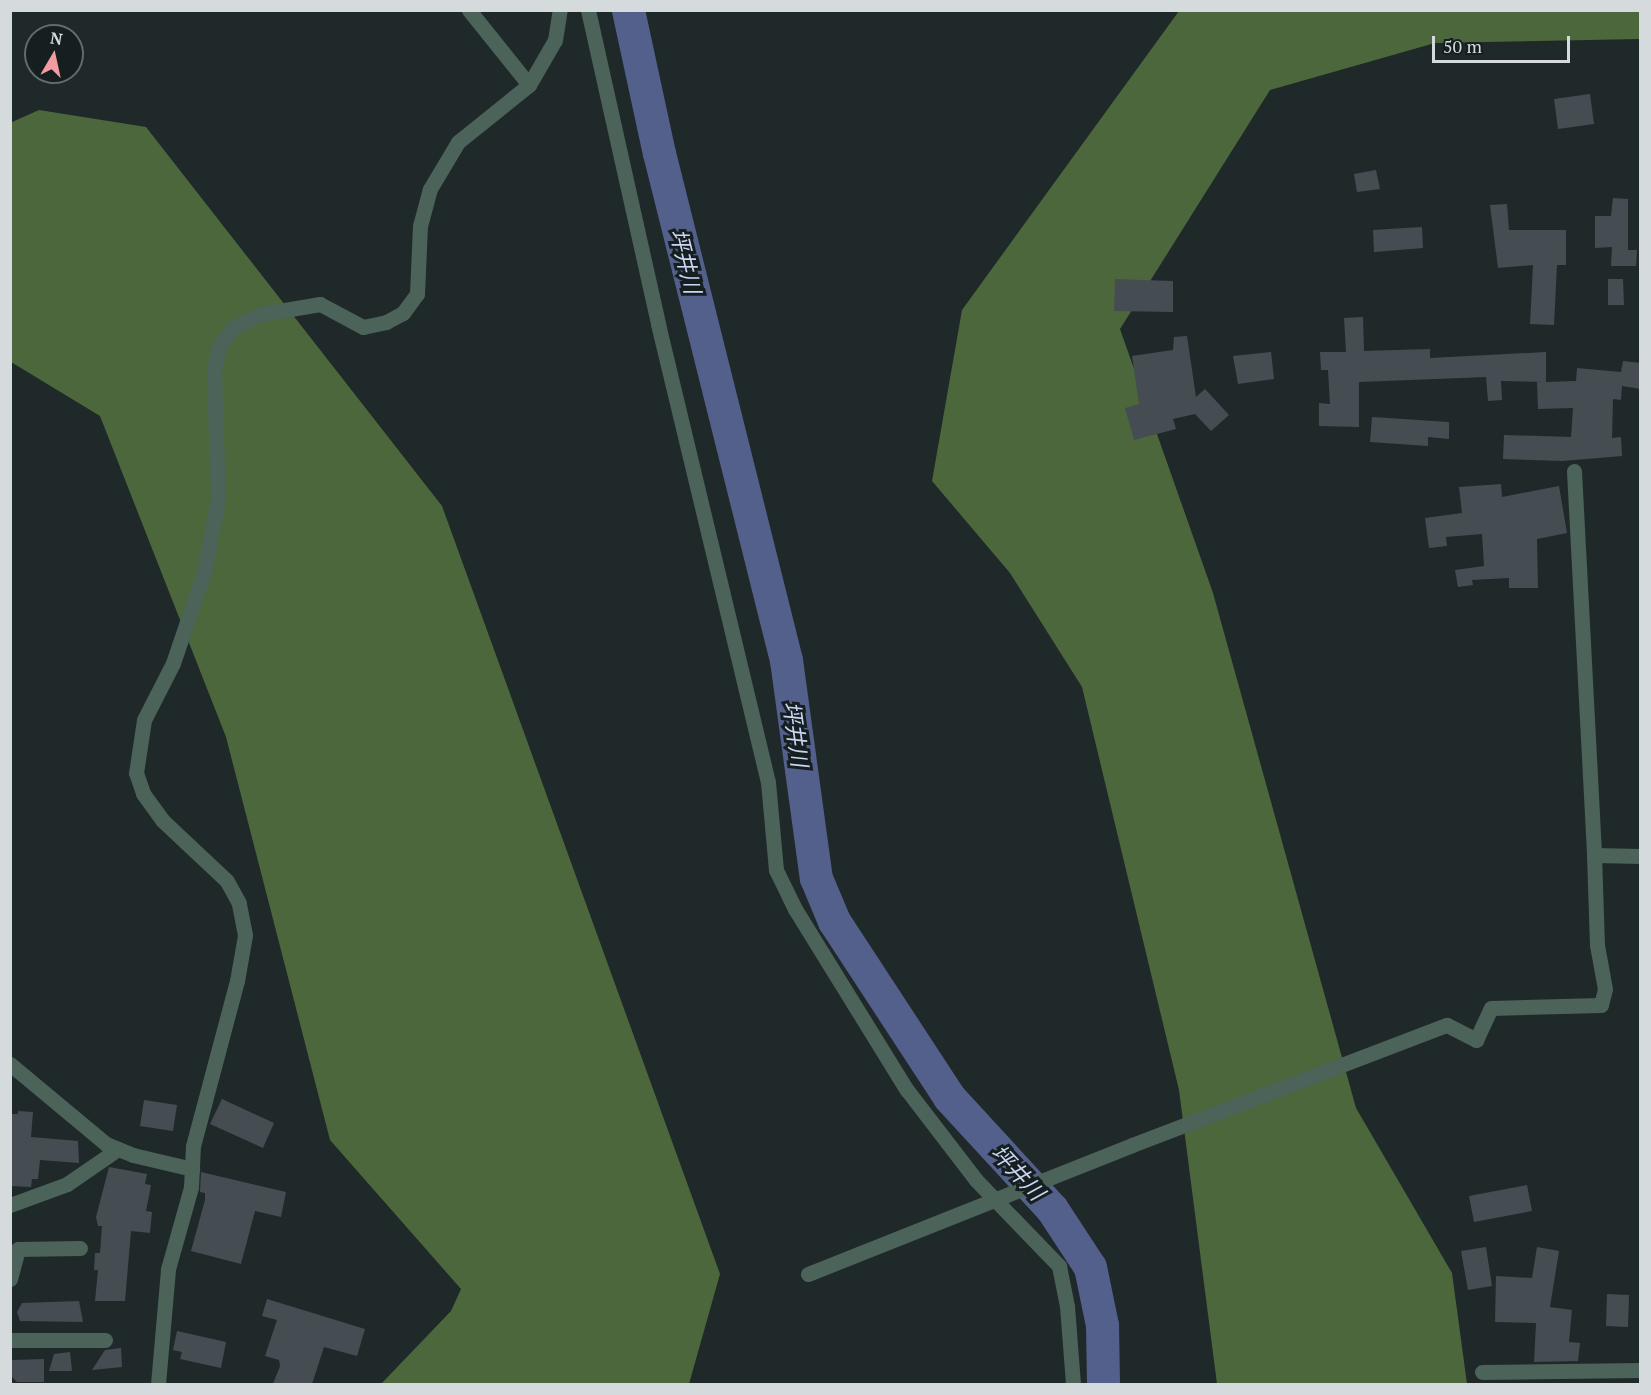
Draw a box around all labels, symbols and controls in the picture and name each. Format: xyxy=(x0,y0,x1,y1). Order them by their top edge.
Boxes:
north arrow xyxy=(24,24,84,84)
scale bar xyxy=(1435,24,1573,62)
text: N xyxy=(49,26,64,50)
text: 50 m xyxy=(1443,34,1482,58)
water label: 坪井川 xyxy=(665,226,707,296)
water label: 坪井川 xyxy=(778,699,814,769)
water label: 坪井川 xyxy=(986,1139,1050,1205)

